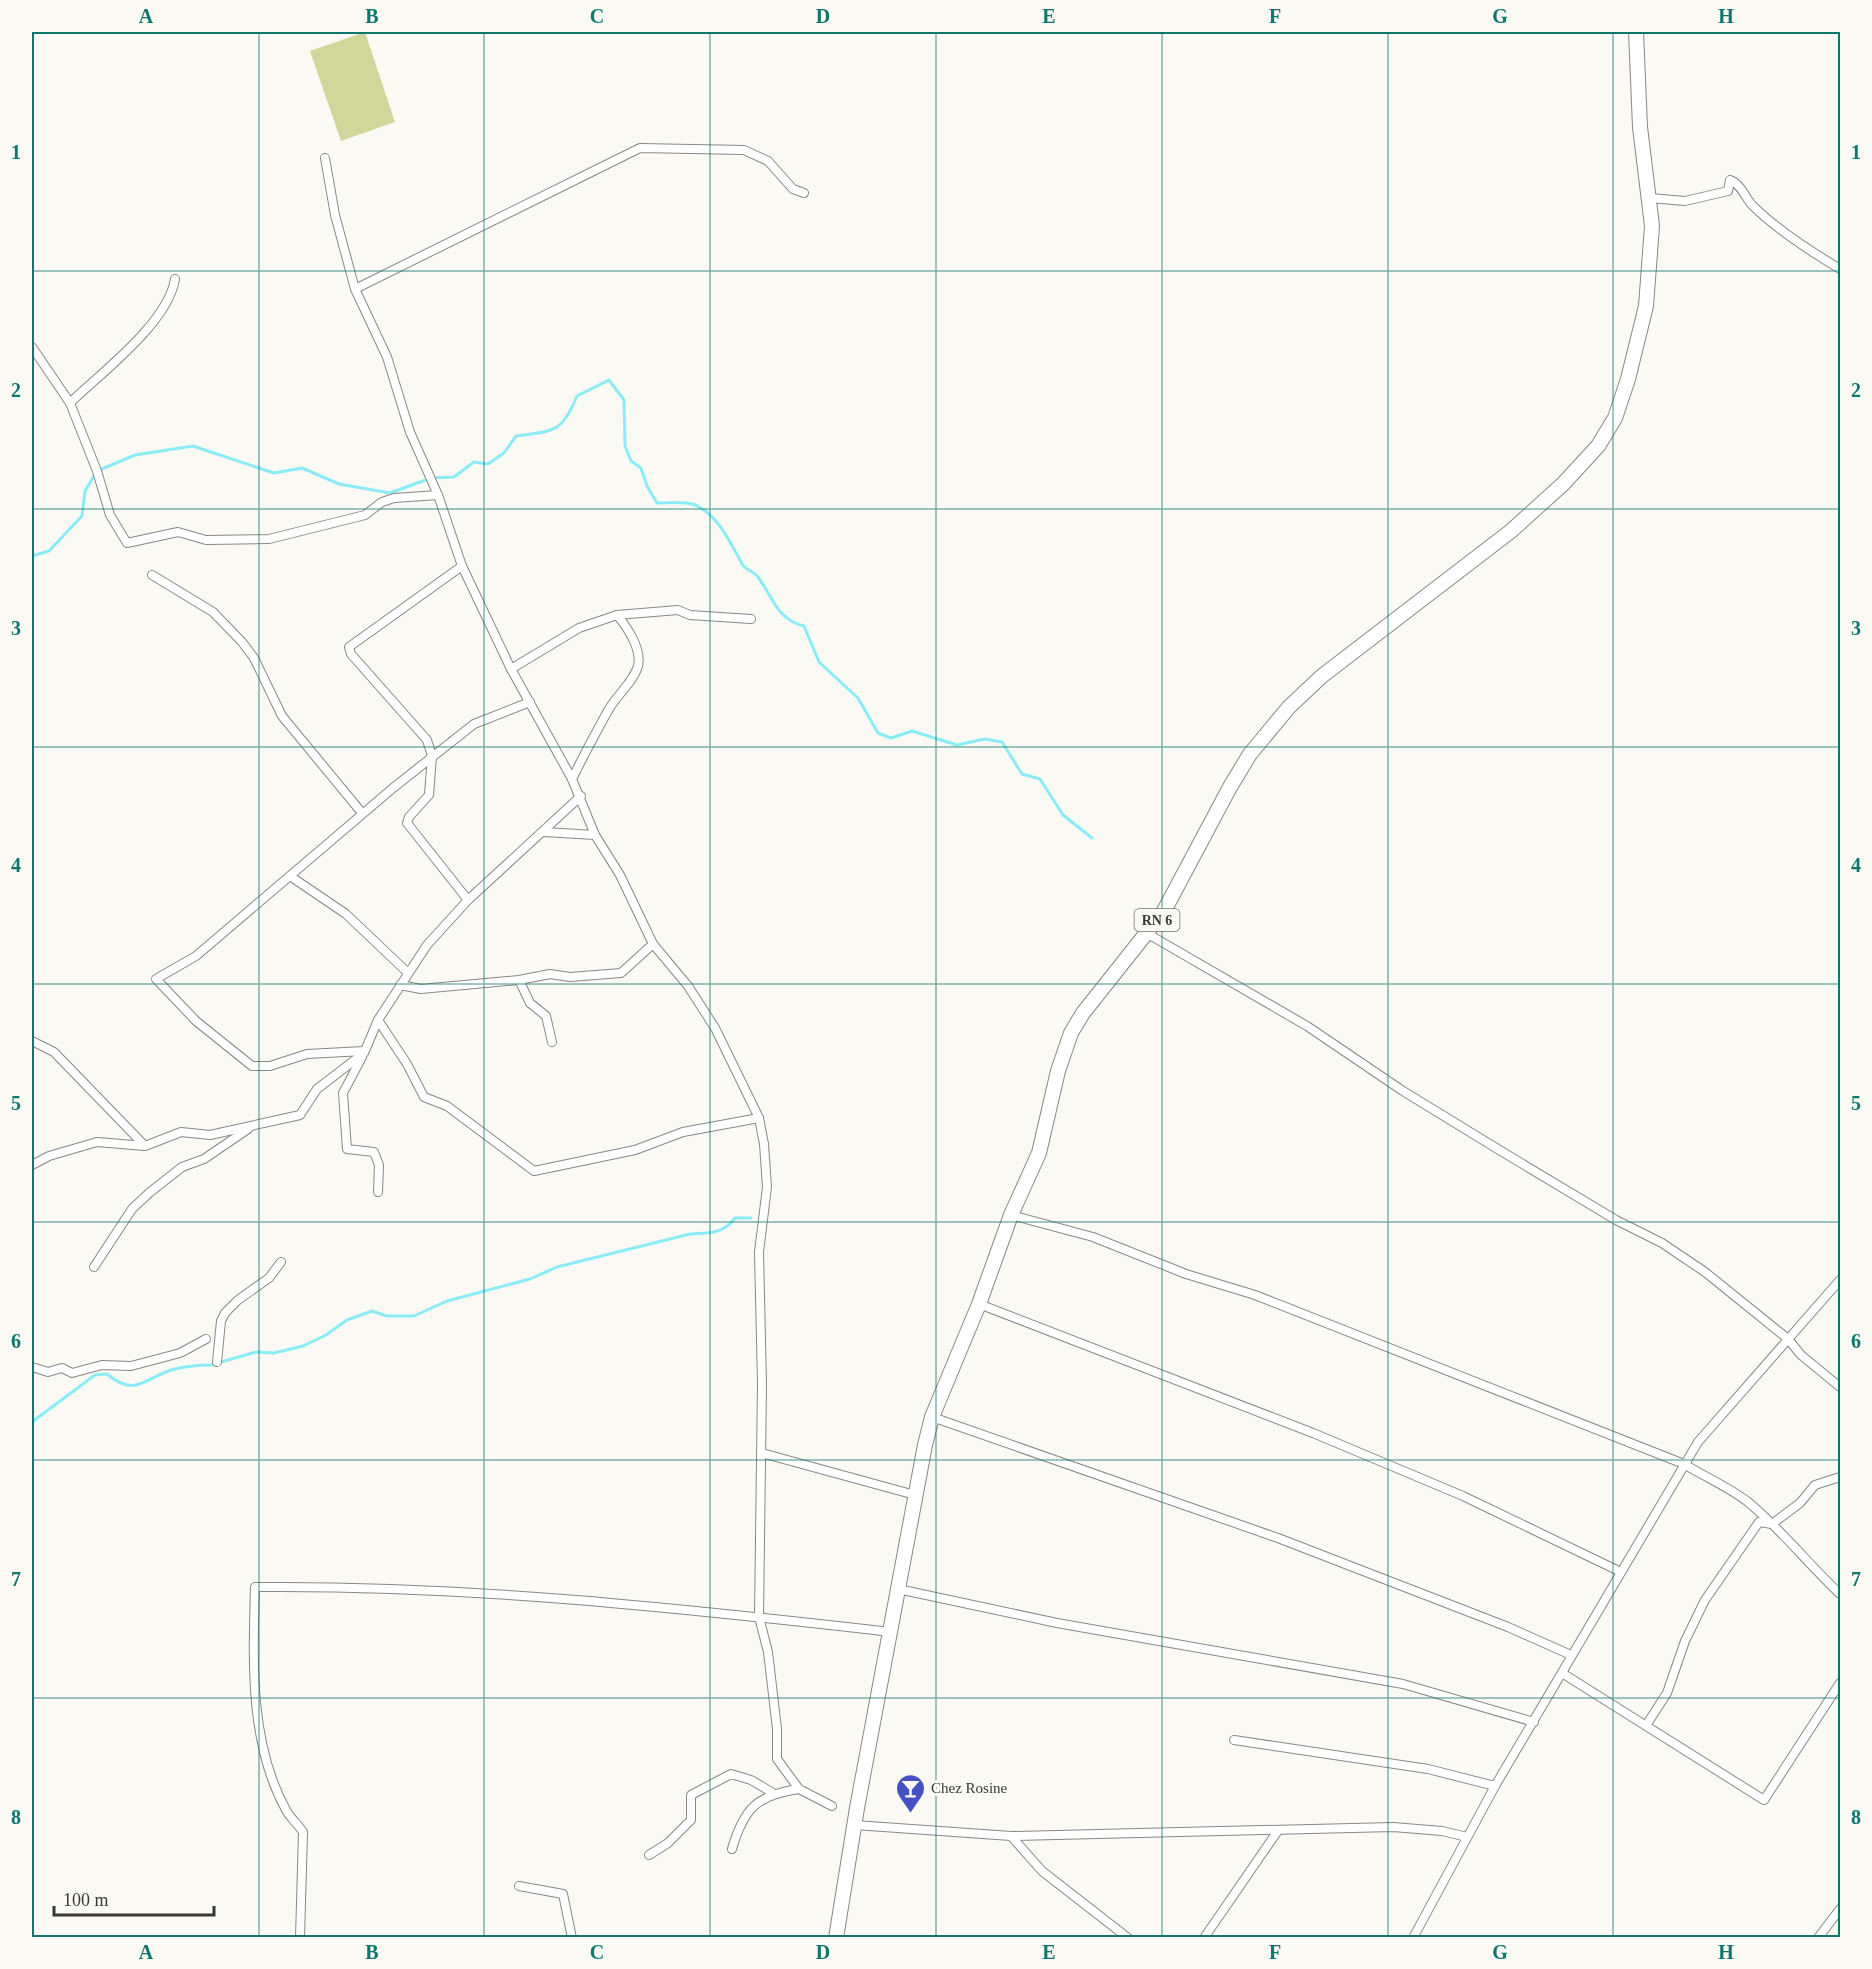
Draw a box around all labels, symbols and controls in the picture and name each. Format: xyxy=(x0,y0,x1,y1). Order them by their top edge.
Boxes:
text: A xyxy=(139,5,154,27)
text: B xyxy=(365,5,379,27)
text: C xyxy=(590,5,604,27)
text: D xyxy=(816,5,830,27)
text: E xyxy=(1042,5,1056,27)
text: F xyxy=(1269,5,1281,27)
text: G xyxy=(1492,5,1508,27)
text: H xyxy=(1718,5,1734,27)
text: 1 xyxy=(11,141,21,163)
text: 1 xyxy=(1851,141,1861,163)
text: 2 xyxy=(11,379,21,401)
text: 2 xyxy=(1851,379,1861,401)
text: 3 xyxy=(11,617,21,639)
text: 3 xyxy=(1851,617,1861,639)
text: 4 xyxy=(11,854,21,876)
text: 4 xyxy=(1851,854,1861,876)
road number: RN 6 xyxy=(1134,909,1180,931)
text: 5 xyxy=(11,1092,21,1114)
text: 5 xyxy=(1851,1092,1861,1114)
text: 6 xyxy=(11,1330,21,1352)
text: 6 xyxy=(1851,1330,1861,1352)
text: 7 xyxy=(11,1568,21,1590)
text: 7 xyxy=(1851,1568,1861,1590)
bar icon: Chez Rosine xyxy=(894,1772,926,1814)
place label: Chez Rosine xyxy=(931,1780,1008,1796)
text: 8 xyxy=(11,1806,21,1828)
text: 8 xyxy=(1851,1806,1861,1828)
scale bar xyxy=(54,1879,214,1917)
text: 100 m xyxy=(63,1890,109,1910)
text: A xyxy=(139,1941,154,1963)
text: B xyxy=(365,1941,379,1963)
text: C xyxy=(590,1941,604,1963)
text: D xyxy=(816,1941,830,1963)
text: E xyxy=(1042,1941,1056,1963)
text: F xyxy=(1269,1941,1281,1963)
text: G xyxy=(1492,1941,1508,1963)
text: H xyxy=(1718,1941,1734,1963)

